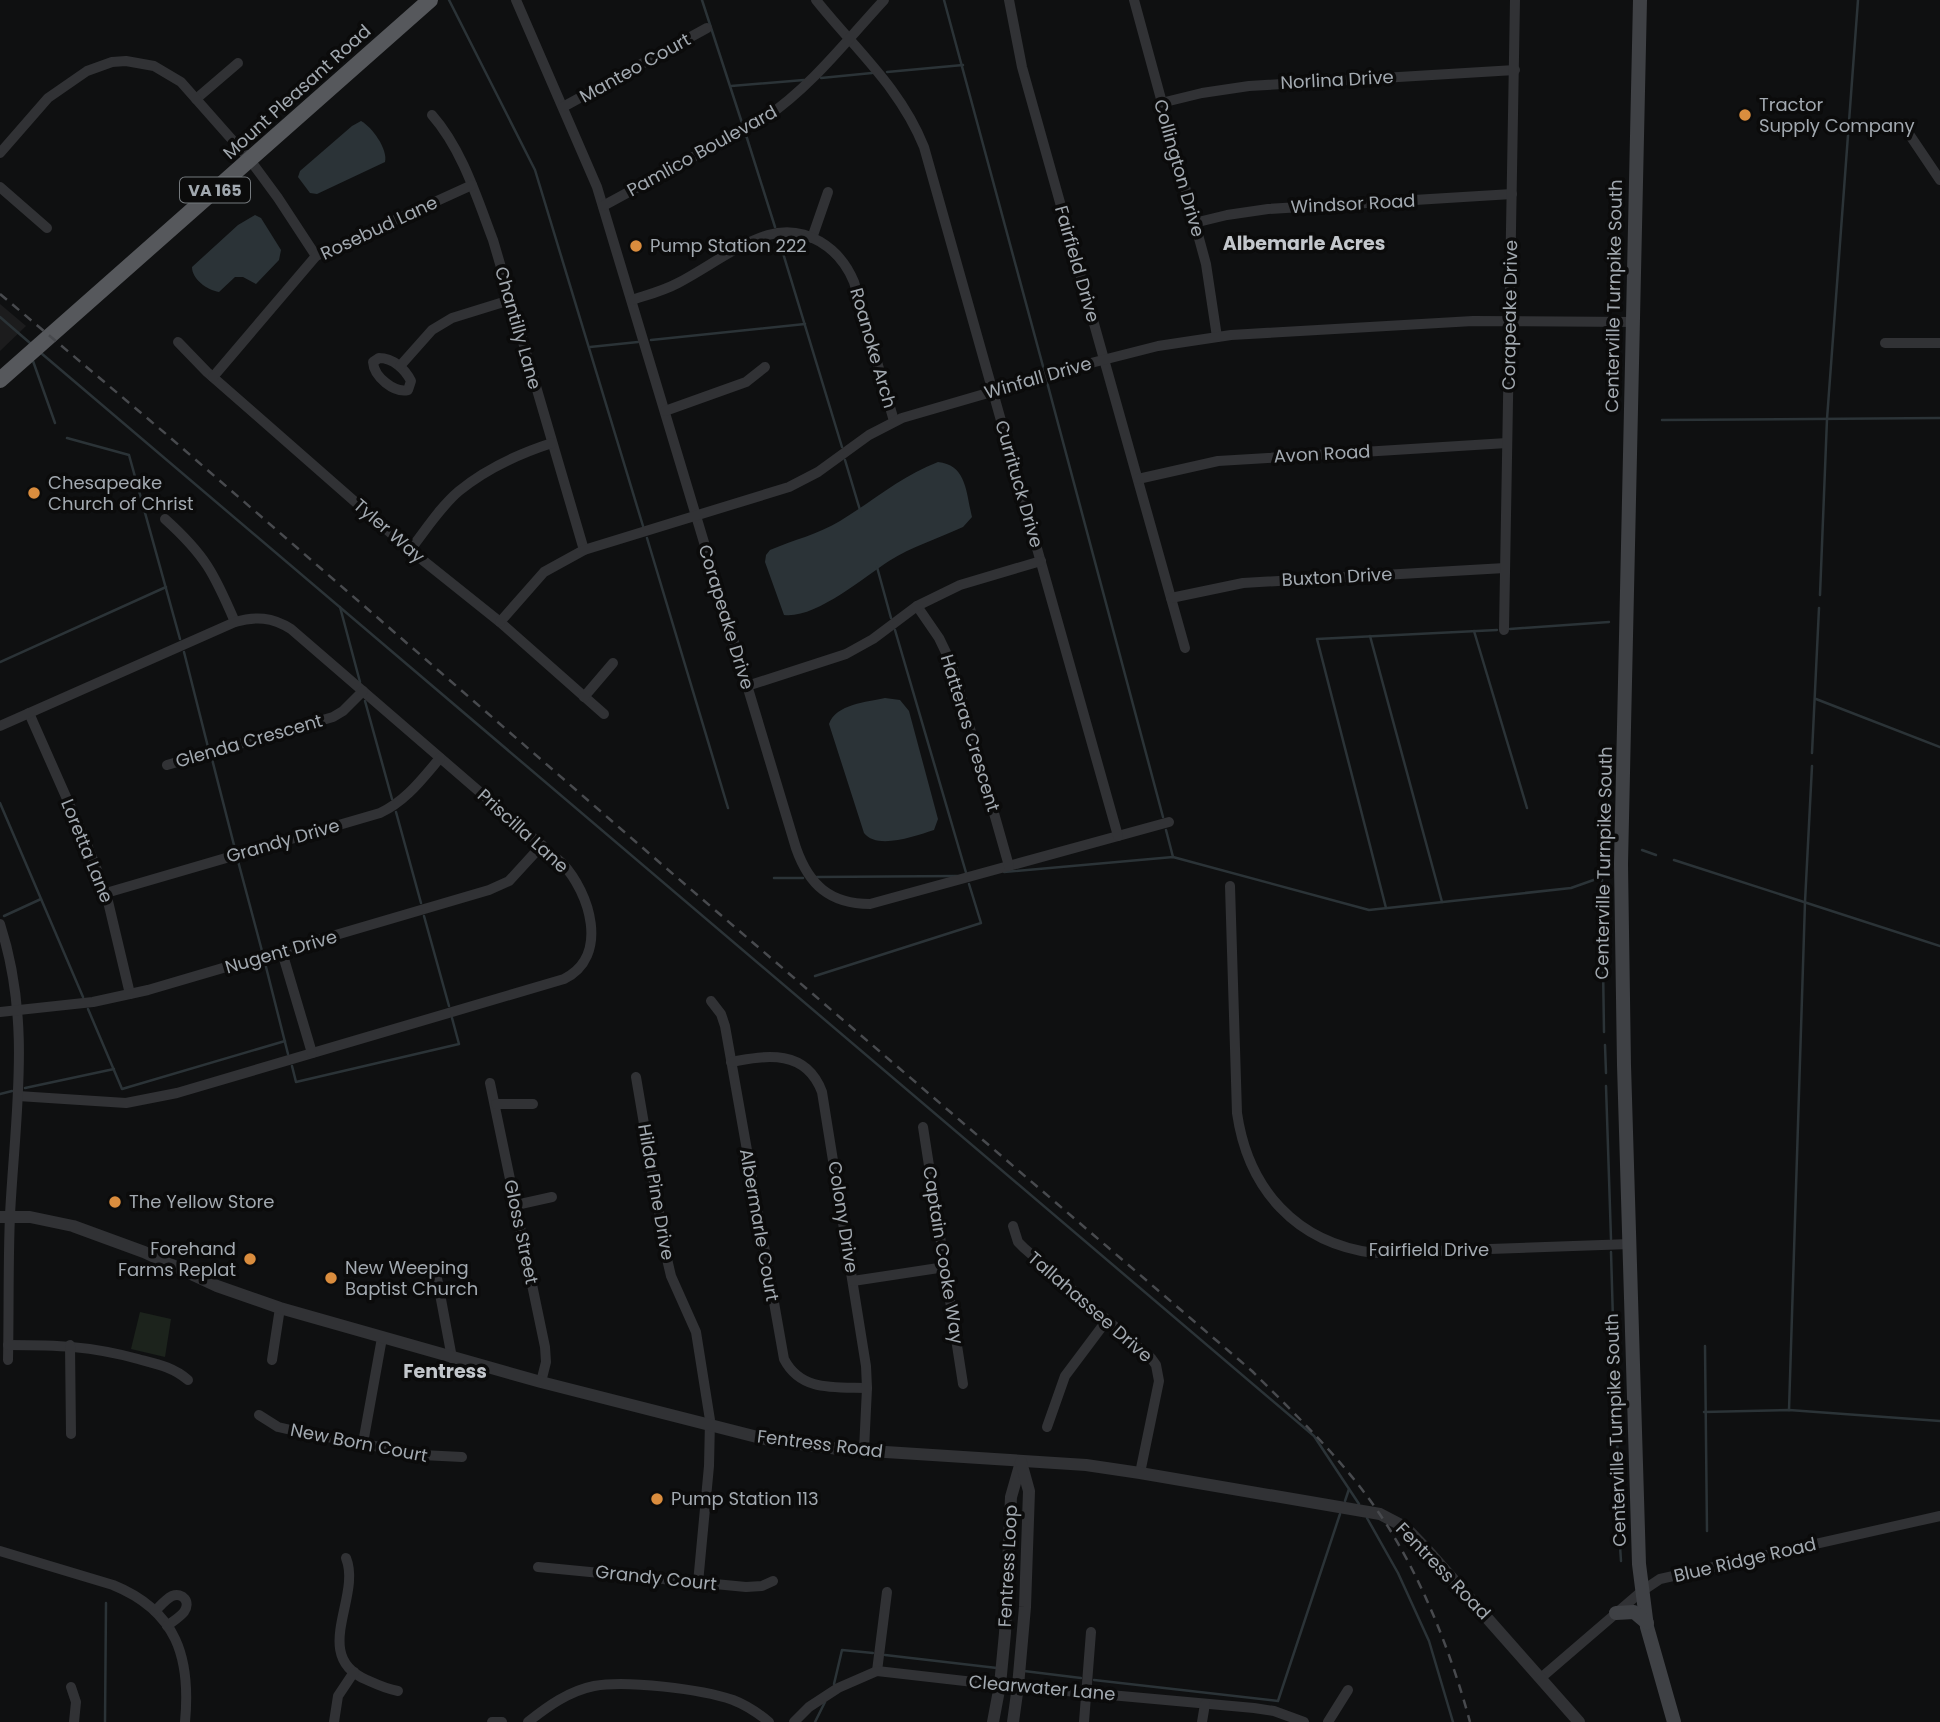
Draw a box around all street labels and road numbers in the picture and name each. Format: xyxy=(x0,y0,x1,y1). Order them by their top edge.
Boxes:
street label: Mount Pleasant Road xyxy=(217,18,376,165)
street label: Manteo Court xyxy=(575,27,695,108)
street label: Norlina Drive xyxy=(1280,64,1394,95)
street label: Collington Drive xyxy=(1148,96,1211,240)
street label: Pamlico Boulevard xyxy=(622,99,781,202)
road number: VA 165 xyxy=(180,178,250,202)
street label: Centerville Turnpike South xyxy=(1599,179,1628,413)
street label: Windsor Road xyxy=(1290,188,1416,219)
street label: Rosebud Lane xyxy=(316,190,441,266)
street label: Fairfield Drive xyxy=(1049,203,1106,325)
street label: Corapeake Drive xyxy=(1496,240,1523,390)
street label: Chantilly Lane xyxy=(489,264,548,392)
street label: Roanoke Arch xyxy=(844,285,903,411)
street label: Winfall Drive xyxy=(981,350,1094,405)
street label: Currituck Drive xyxy=(989,417,1050,551)
street label: Avon Road xyxy=(1273,438,1371,469)
street label: Tyler Way xyxy=(348,493,430,569)
street label: Corapeake Drive xyxy=(693,541,760,692)
street label: Buxton Drive xyxy=(1281,561,1393,592)
street label: Hatteras Crescent xyxy=(935,651,1006,815)
street label: Glenda Crescent xyxy=(173,708,325,773)
street label: Centerville Turnpike South xyxy=(1589,746,1618,980)
street label: Priscilla Lane xyxy=(472,783,574,878)
street label: Loretta Lane xyxy=(55,795,120,906)
street label: Grandy Drive xyxy=(223,812,342,869)
street label: Nugent Drive xyxy=(222,924,340,979)
street label: Hilda Pine Drive xyxy=(632,1122,681,1262)
street label: Albermarle Court xyxy=(734,1147,785,1303)
street label: Colony Drive xyxy=(822,1159,865,1275)
street label: Captain Cooke Way xyxy=(917,1164,970,1346)
street label: Gloss Street xyxy=(498,1177,545,1286)
street label: Fairfield Drive xyxy=(1369,1237,1489,1262)
street label: Tallahassee Drive xyxy=(1023,1245,1158,1368)
street label: Centerville Turnpike South xyxy=(1599,1313,1632,1547)
street label: New Born Court xyxy=(288,1417,430,1468)
street label: Fentress Road xyxy=(756,1423,884,1464)
street label: Fentress Loop xyxy=(992,1504,1023,1628)
street label: Fentress Road xyxy=(1390,1516,1496,1625)
street label: Blue Ridge Road xyxy=(1671,1531,1819,1588)
street label: Grandy Court xyxy=(594,1559,718,1596)
street label: Clearwater Lane xyxy=(968,1669,1116,1706)

